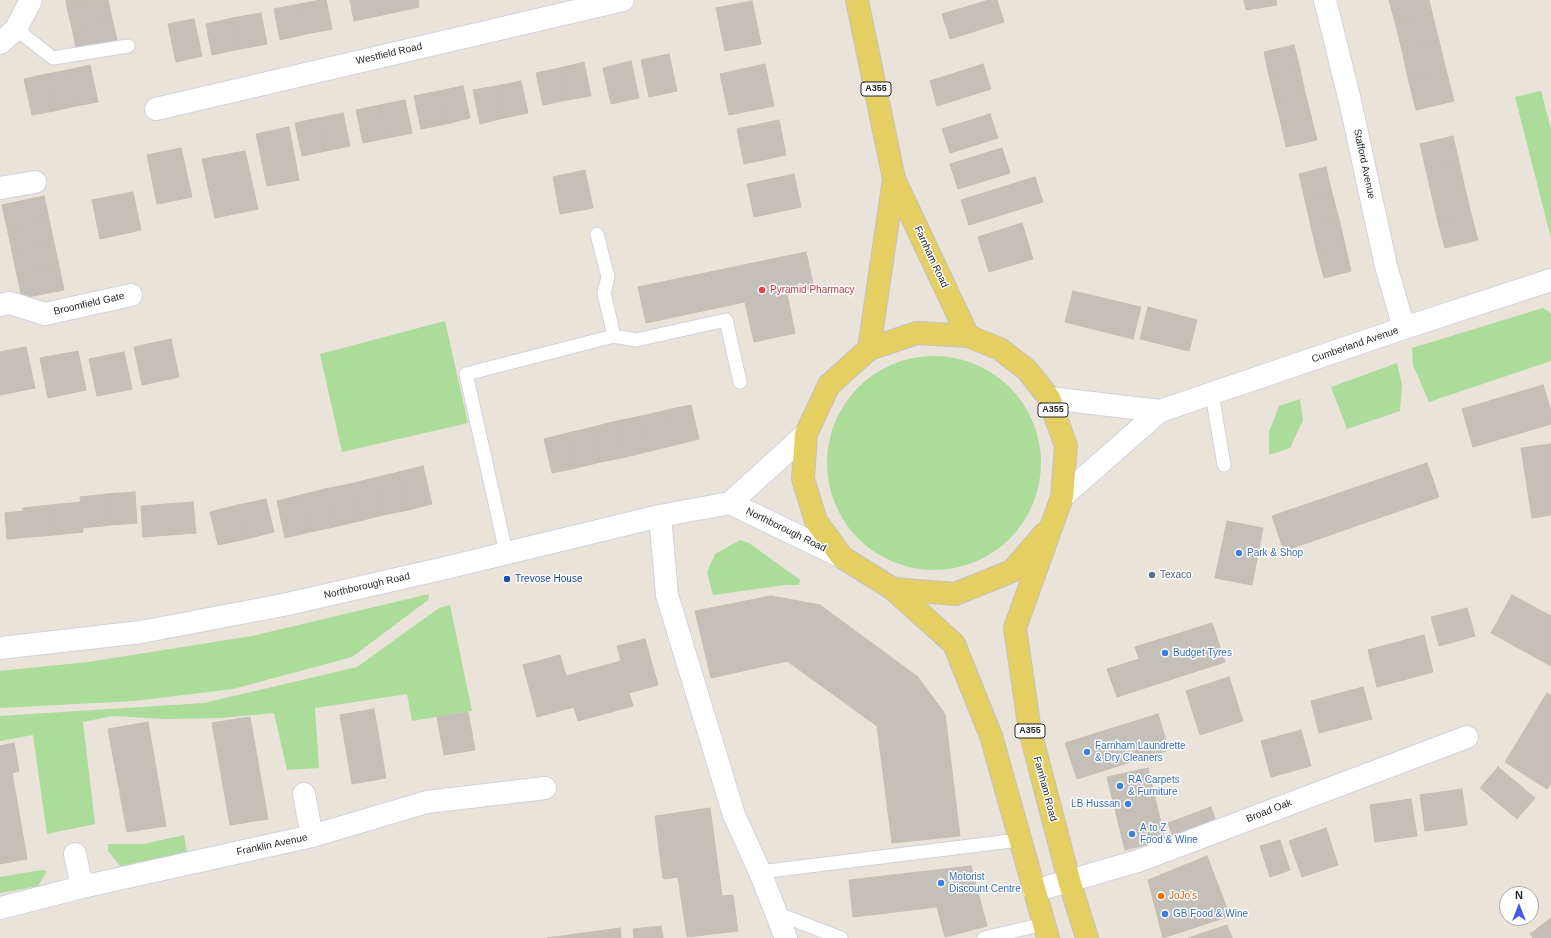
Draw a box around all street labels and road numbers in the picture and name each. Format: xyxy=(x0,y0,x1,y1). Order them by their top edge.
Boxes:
street label: Westfield Road xyxy=(355,41,423,67)
road number: A355 xyxy=(861,82,891,96)
street label: Stafford Avenue xyxy=(1351,128,1377,200)
street label: Farnham Road xyxy=(911,224,951,290)
street label: Broomfield Gate xyxy=(52,290,126,318)
street label: Cumberland Avenue xyxy=(1310,325,1400,365)
road number: A355 xyxy=(1038,403,1068,417)
street label: Northborough Road xyxy=(744,505,828,555)
street label: Northborough Road xyxy=(323,570,411,602)
road number: A355 xyxy=(1015,724,1045,738)
street label: Farnham Road xyxy=(1031,755,1059,823)
street label: Broad Oak xyxy=(1245,797,1293,825)
street label: Franklin Avenue xyxy=(236,832,308,858)

